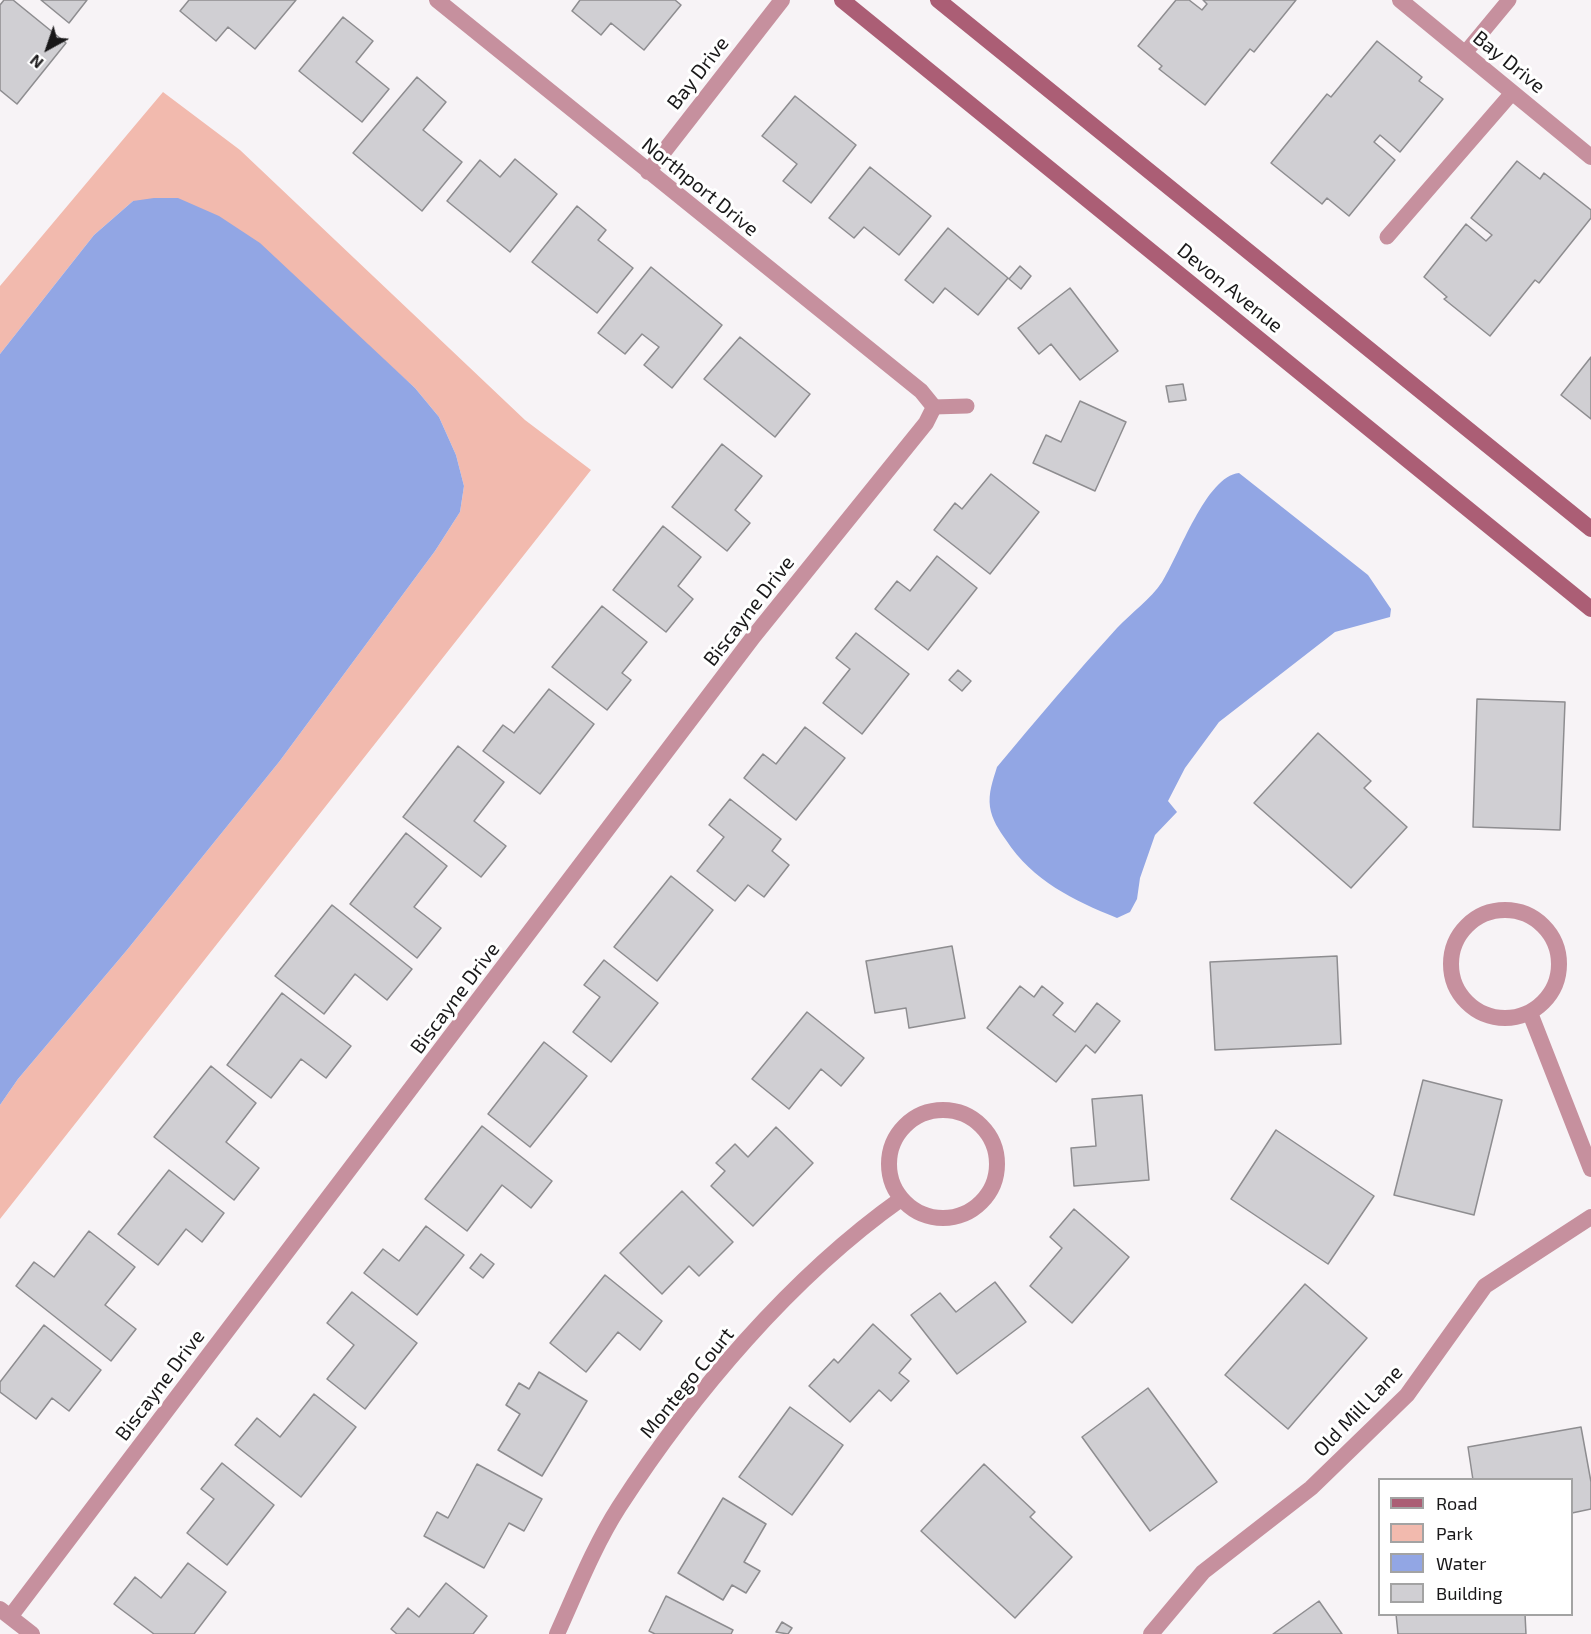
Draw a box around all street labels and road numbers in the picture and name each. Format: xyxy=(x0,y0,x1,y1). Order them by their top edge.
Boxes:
street label: Bay Drive xyxy=(1468,26,1550,98)
street label: Bay Drive xyxy=(662,32,734,114)
street label: Northport Drive xyxy=(637,133,763,241)
street label: Devon Avenue xyxy=(1172,238,1288,338)
street label: Biscayne Drive xyxy=(699,551,799,671)
street label: Biscayne Drive xyxy=(405,938,505,1058)
street label: Montego Court xyxy=(635,1323,739,1443)
street label: Biscayne Drive xyxy=(110,1325,210,1445)
street label: Old Mill Lane xyxy=(1308,1360,1408,1462)

